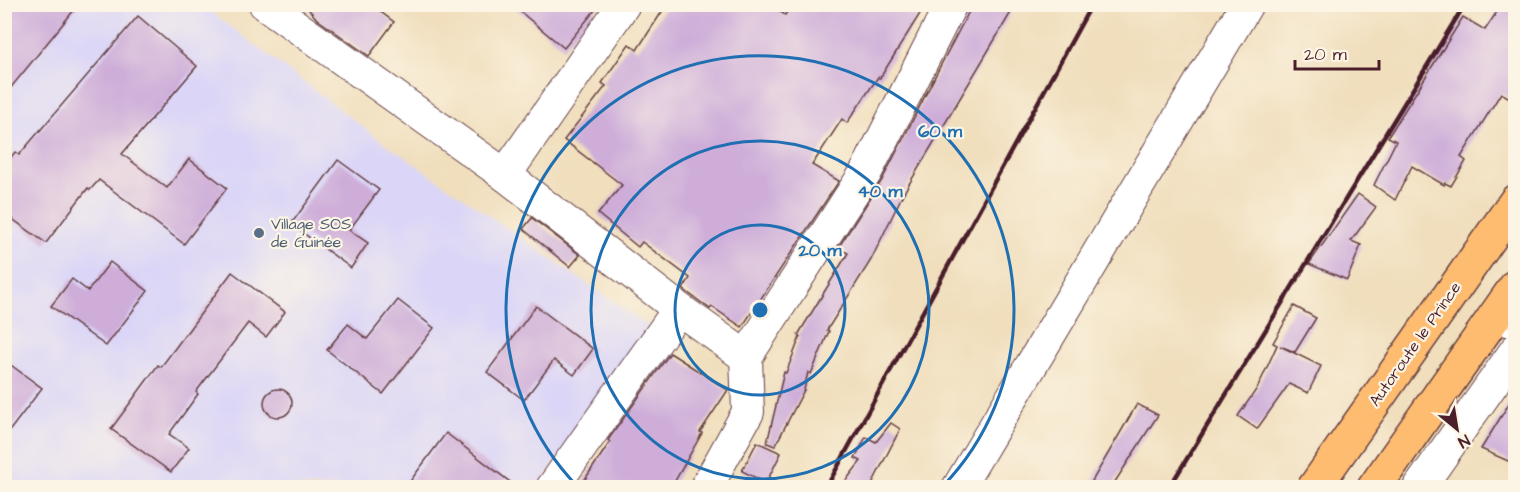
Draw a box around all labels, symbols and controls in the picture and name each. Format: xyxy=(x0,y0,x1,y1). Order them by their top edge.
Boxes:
scale bar xyxy=(1295,33,1379,71)
text: 20 m xyxy=(1304,42,1347,67)
text: 60 m xyxy=(918,119,963,144)
text: 40 m xyxy=(858,179,903,204)
place label: Village SOS de Guinée xyxy=(271,213,351,253)
marker: Village SOS de Guinée xyxy=(252,226,266,240)
text: 20 m xyxy=(798,238,842,263)
street label: Autoroute le Prince xyxy=(1364,277,1466,411)
centre of rings xyxy=(750,300,770,320)
north arrow xyxy=(1427,399,1487,459)
text: N xyxy=(1454,429,1474,453)

